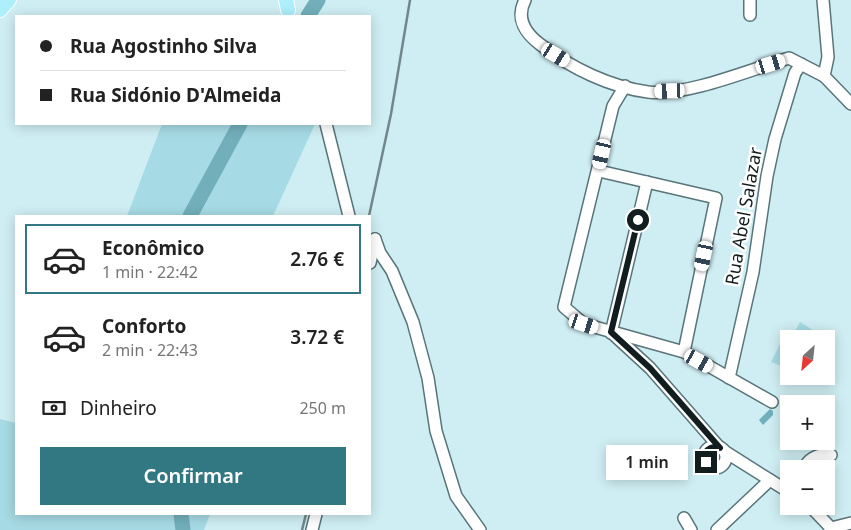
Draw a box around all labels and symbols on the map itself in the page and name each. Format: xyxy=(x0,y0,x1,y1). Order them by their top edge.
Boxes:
car xyxy=(539,41,572,69)
car xyxy=(754,52,787,76)
car xyxy=(654,83,685,99)
car xyxy=(591,138,612,170)
street label: Rua Abel Salazar xyxy=(719,144,767,287)
route start xyxy=(627,209,649,231)
car xyxy=(693,240,714,272)
car xyxy=(567,312,600,336)
north arrow xyxy=(780,330,835,385)
car xyxy=(682,347,715,375)
callout: 1 min xyxy=(606,444,688,480)
route end xyxy=(695,451,717,473)

